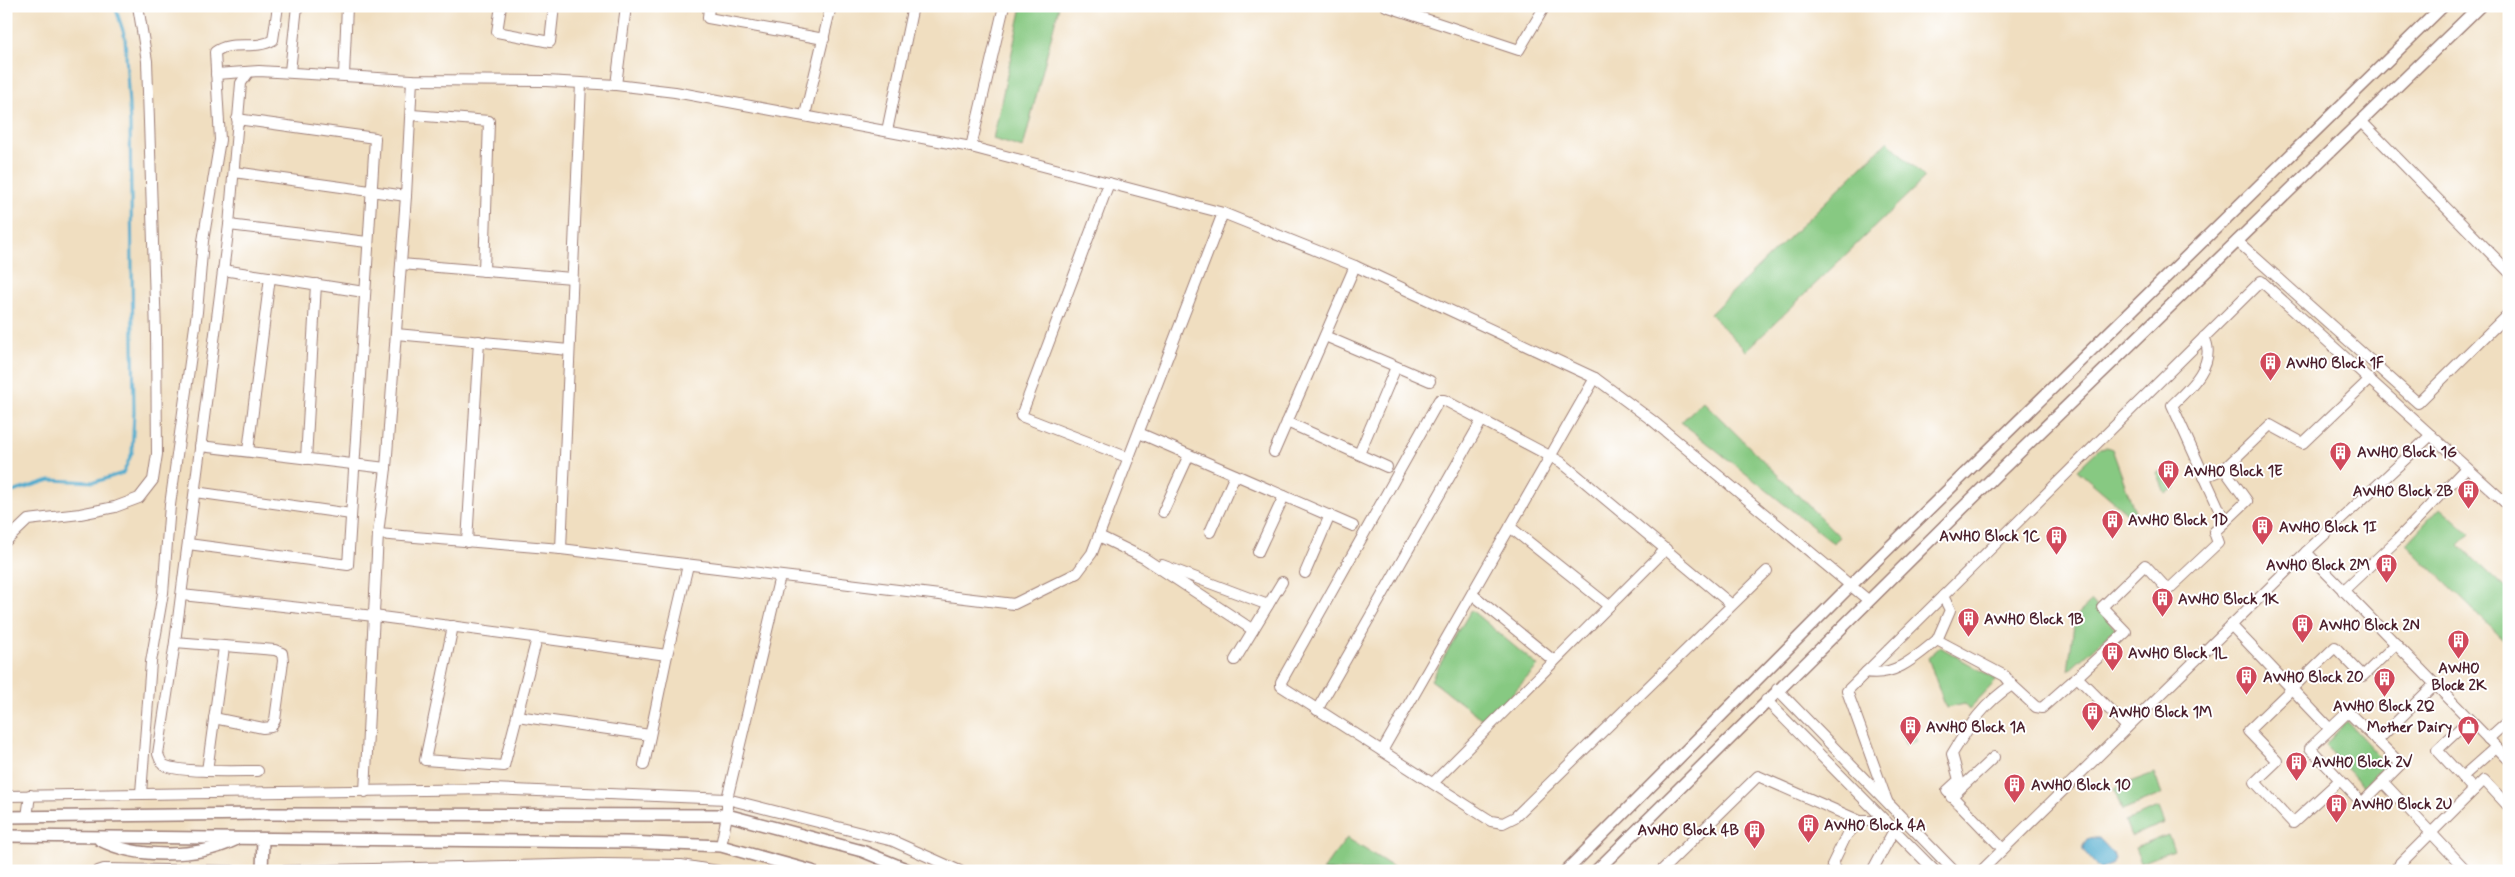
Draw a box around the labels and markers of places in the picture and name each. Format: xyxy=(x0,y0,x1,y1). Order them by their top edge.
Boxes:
building icon: AWHO Block 1F xyxy=(2258,351,2282,382)
place label: AWHO Block 1F xyxy=(2286,354,2384,374)
building icon: AWHO Block 1G xyxy=(2329,440,2353,471)
place label: AWHO Block 1G xyxy=(2357,443,2457,463)
building icon: AWHO Block 1E xyxy=(2156,459,2180,490)
place label: AWHO Block 1E xyxy=(2184,462,2283,482)
building icon: AWHO Block 2B xyxy=(2457,479,2481,510)
place label: AWHO Block 2B xyxy=(2353,482,2454,502)
building icon: AWHO Block 1D xyxy=(2100,508,2124,539)
place label: AWHO Block 1D xyxy=(2128,511,2228,531)
building icon: AWHO Block 1I xyxy=(2251,515,2275,546)
place label: AWHO Block 1I xyxy=(2279,518,2377,538)
building icon: AWHO Block 1C xyxy=(2044,524,2068,555)
place label: AWHO Block 1C xyxy=(1939,527,2040,547)
building icon: AWHO Block 2M xyxy=(2374,553,2398,584)
place label: AWHO Block 2M xyxy=(2266,556,2370,576)
building icon: AWHO Block 1K xyxy=(2150,587,2174,618)
place label: AWHO Block 1K xyxy=(2178,590,2279,610)
building icon: AWHO Block 1B xyxy=(1956,607,1980,638)
place label: AWHO Block 1B xyxy=(1984,610,2084,630)
building icon: AWHO Block 2N xyxy=(2291,613,2315,644)
place label: AWHO Block 2N xyxy=(2319,616,2420,636)
building icon: AWHO Block 2K xyxy=(2447,628,2471,659)
building icon: AWHO Block 1L xyxy=(2100,641,2124,672)
place label: AWHO Block 1L xyxy=(2128,644,2228,664)
place label: AWHO Block 2K xyxy=(2431,659,2487,696)
building icon: AWHO Block 2O xyxy=(2235,665,2259,696)
building icon: AWHO Block 2Q xyxy=(2372,666,2396,697)
place label: AWHO Block 2O xyxy=(2263,668,2364,688)
place label: AWHO Block 2Q xyxy=(2333,697,2435,717)
building icon: AWHO Block 1M xyxy=(2081,700,2105,731)
place label: AWHO Block 1M xyxy=(2109,703,2212,723)
building icon: AWHO Block 1A xyxy=(1898,715,1922,746)
shop icon: Mother Dairy xyxy=(2456,715,2480,746)
place label: AWHO Block 1A xyxy=(1926,718,2026,738)
place label: Mother Dairy xyxy=(2367,718,2452,738)
building icon: AWHO Block 2V xyxy=(2284,750,2308,781)
place label: AWHO Block 2V xyxy=(2312,753,2413,773)
building icon: AWHO Block 1O xyxy=(2003,773,2027,804)
place label: AWHO Block 1O xyxy=(2031,776,2131,796)
building icon: AWHO Block 2U xyxy=(2324,792,2348,823)
place label: AWHO Block 2U xyxy=(2352,795,2453,815)
building icon: AWHO Block 4A xyxy=(1796,813,1820,844)
place label: AWHO Block 4A xyxy=(1824,816,1926,836)
building icon: AWHO Block 4B xyxy=(1743,818,1767,849)
place label: AWHO Block 4B xyxy=(1637,821,1739,841)

